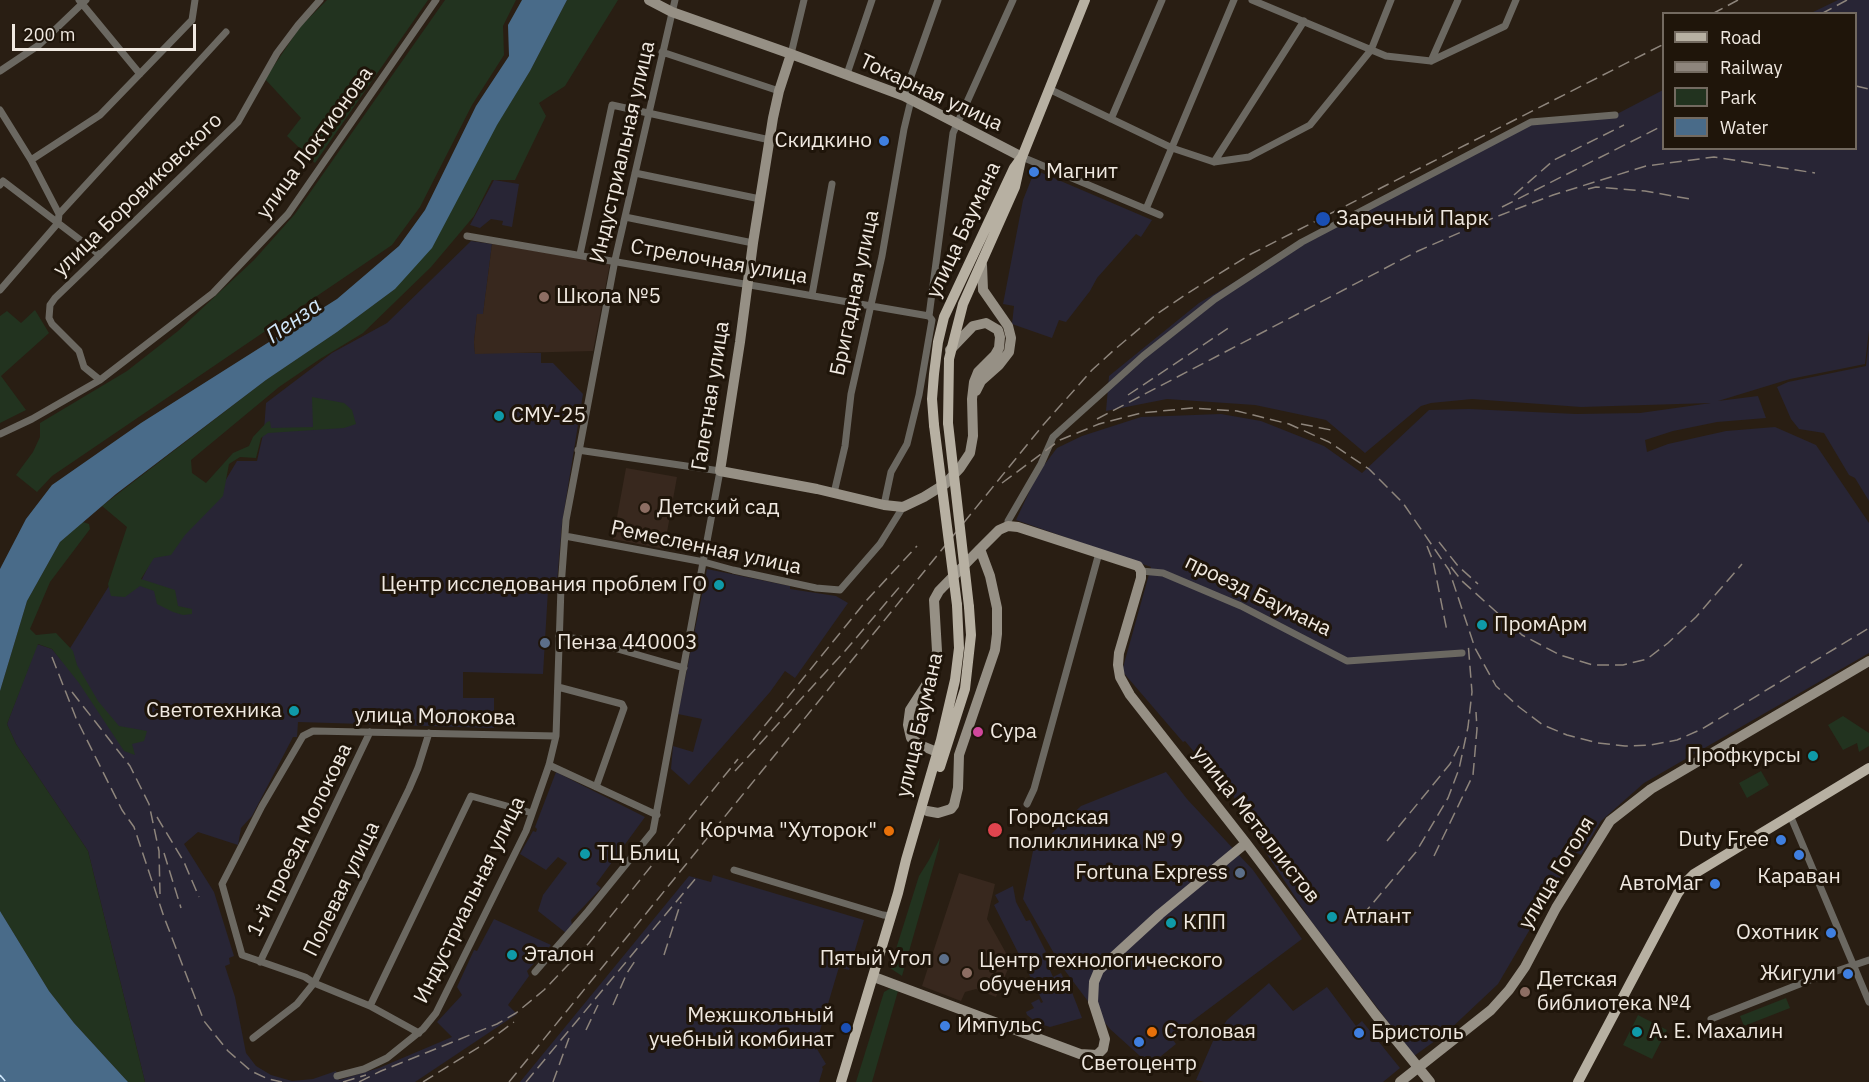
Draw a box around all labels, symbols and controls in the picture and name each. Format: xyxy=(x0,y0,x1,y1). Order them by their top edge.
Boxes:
scale bar xyxy=(15,12,200,50)
legend xyxy=(1662,12,1857,150)
text: 200 m xyxy=(23,23,75,46)
text: Road xyxy=(1720,26,1761,49)
street label: Индустриальная улица xyxy=(585,39,661,265)
street label: Токарная улица xyxy=(855,49,1007,137)
text: Railway xyxy=(1720,56,1782,79)
street label: улица Локтионова xyxy=(251,62,379,224)
text: Park xyxy=(1720,86,1756,109)
street label: улица Боровиковского xyxy=(48,108,228,282)
text: Water xyxy=(1720,116,1768,139)
place label: Скидкино xyxy=(775,128,872,154)
marker: Скидкино xyxy=(877,134,891,148)
street label: улица Баумана xyxy=(921,158,1007,302)
place label: Магнит xyxy=(1046,159,1118,185)
marker: Магнит xyxy=(1027,165,1041,179)
place label: Заречный Парк xyxy=(1336,206,1489,232)
street label: Бригадная улица xyxy=(825,208,885,378)
marker: Заречный Парк xyxy=(1314,210,1332,228)
street label: Стрелочная улица xyxy=(628,234,810,290)
place label: Школа №5 xyxy=(556,284,661,310)
marker: Школа №5 xyxy=(537,290,551,304)
water label: Пенза xyxy=(261,293,327,349)
street label: Галетная улица xyxy=(687,319,735,473)
place label: СМУ-25 xyxy=(511,403,586,429)
marker: СМУ-25 xyxy=(492,409,506,423)
place label: Детский сад xyxy=(657,495,780,521)
marker: Детский сад xyxy=(638,501,652,515)
street label: Ремесленная улица xyxy=(608,515,804,581)
street label: проезд Баумана xyxy=(1181,550,1335,642)
place label: Центр исследования проблем ГО xyxy=(381,572,707,598)
marker: Центр исследования проблем ГО xyxy=(712,578,726,592)
place label: ПромАрм xyxy=(1494,612,1587,638)
marker: ПромАрм xyxy=(1475,618,1489,632)
place label: Пенза 440003 xyxy=(557,630,698,656)
marker: Пенза 440003 xyxy=(538,636,552,650)
street label: улица Баумана xyxy=(891,650,949,800)
place label: Светотехника xyxy=(146,698,282,724)
street label: улица Молокова xyxy=(354,703,516,731)
marker: Светотехника xyxy=(287,704,301,718)
place label: Сура xyxy=(990,719,1037,745)
marker: Сура xyxy=(971,725,985,739)
street label: 1-й проезд Молокова xyxy=(242,739,358,941)
street label: улица Металлистов xyxy=(1187,741,1325,909)
place label: Профкурсы xyxy=(1687,743,1801,769)
marker: Профкурсы xyxy=(1806,749,1820,763)
street label: Индустриальная улица xyxy=(409,792,531,1008)
place label: Городская поликлиника № 9 xyxy=(1008,805,1183,855)
street label: улица Гоголя xyxy=(1514,812,1600,934)
street label: Полевая улица xyxy=(298,818,386,960)
place label: Корчма "Хуторок" xyxy=(700,818,877,844)
marker: Городская поликлиника № 9 xyxy=(986,821,1004,839)
marker: Корчма "Хуторок" xyxy=(882,824,896,838)
place label: Duty Free xyxy=(1678,827,1769,853)
marker: Duty Free xyxy=(1774,833,1788,847)
place label: ТЦ Блиц xyxy=(597,841,679,867)
marker: ТЦ Блиц xyxy=(578,847,592,861)
marker: Караван xyxy=(1792,848,1806,862)
place label: Fortuna Express xyxy=(1075,860,1228,886)
place label: Караван xyxy=(1757,864,1841,890)
marker: Fortuna Express xyxy=(1233,866,1247,880)
place label: АвтоМаг xyxy=(1619,871,1703,897)
marker: АвтоМаг xyxy=(1708,877,1722,891)
place label: Атлант xyxy=(1344,904,1411,930)
place label: КПП xyxy=(1183,910,1226,936)
marker: Атлант xyxy=(1325,910,1339,924)
marker: КПП xyxy=(1164,916,1178,930)
place label: Охотник xyxy=(1736,920,1819,946)
marker: Охотник xyxy=(1824,926,1838,940)
place label: Эталон xyxy=(524,942,594,968)
place label: Пятый Угол xyxy=(820,946,932,972)
marker: Эталон xyxy=(505,948,519,962)
place label: Центр технологического обучения xyxy=(979,948,1223,998)
marker: Пятый Угол xyxy=(937,952,951,966)
place label: Жигули xyxy=(1760,961,1836,987)
marker: Центр технологического обучения xyxy=(960,966,974,980)
place label: Детская библиотека №4 xyxy=(1537,967,1691,1017)
marker: Жигули xyxy=(1841,967,1855,981)
marker: Детская библиотека №4 xyxy=(1518,985,1532,999)
place label: Межшкольный учебный комбинат xyxy=(649,1003,834,1053)
place label: Импульс xyxy=(957,1013,1042,1039)
marker: Импульс xyxy=(938,1019,952,1033)
place label: Столовая xyxy=(1164,1019,1256,1045)
place label: А. Е. Махалин xyxy=(1649,1019,1783,1045)
place label: Бристоль xyxy=(1371,1020,1464,1046)
marker: Межшкольный учебный комбинат xyxy=(839,1021,853,1035)
marker: Столовая xyxy=(1145,1025,1159,1039)
marker: А. Е. Махалин xyxy=(1630,1025,1644,1039)
marker: Бристоль xyxy=(1352,1026,1366,1040)
marker: Светоцентр xyxy=(1132,1035,1146,1049)
place label: Светоцентр xyxy=(1081,1051,1197,1077)

